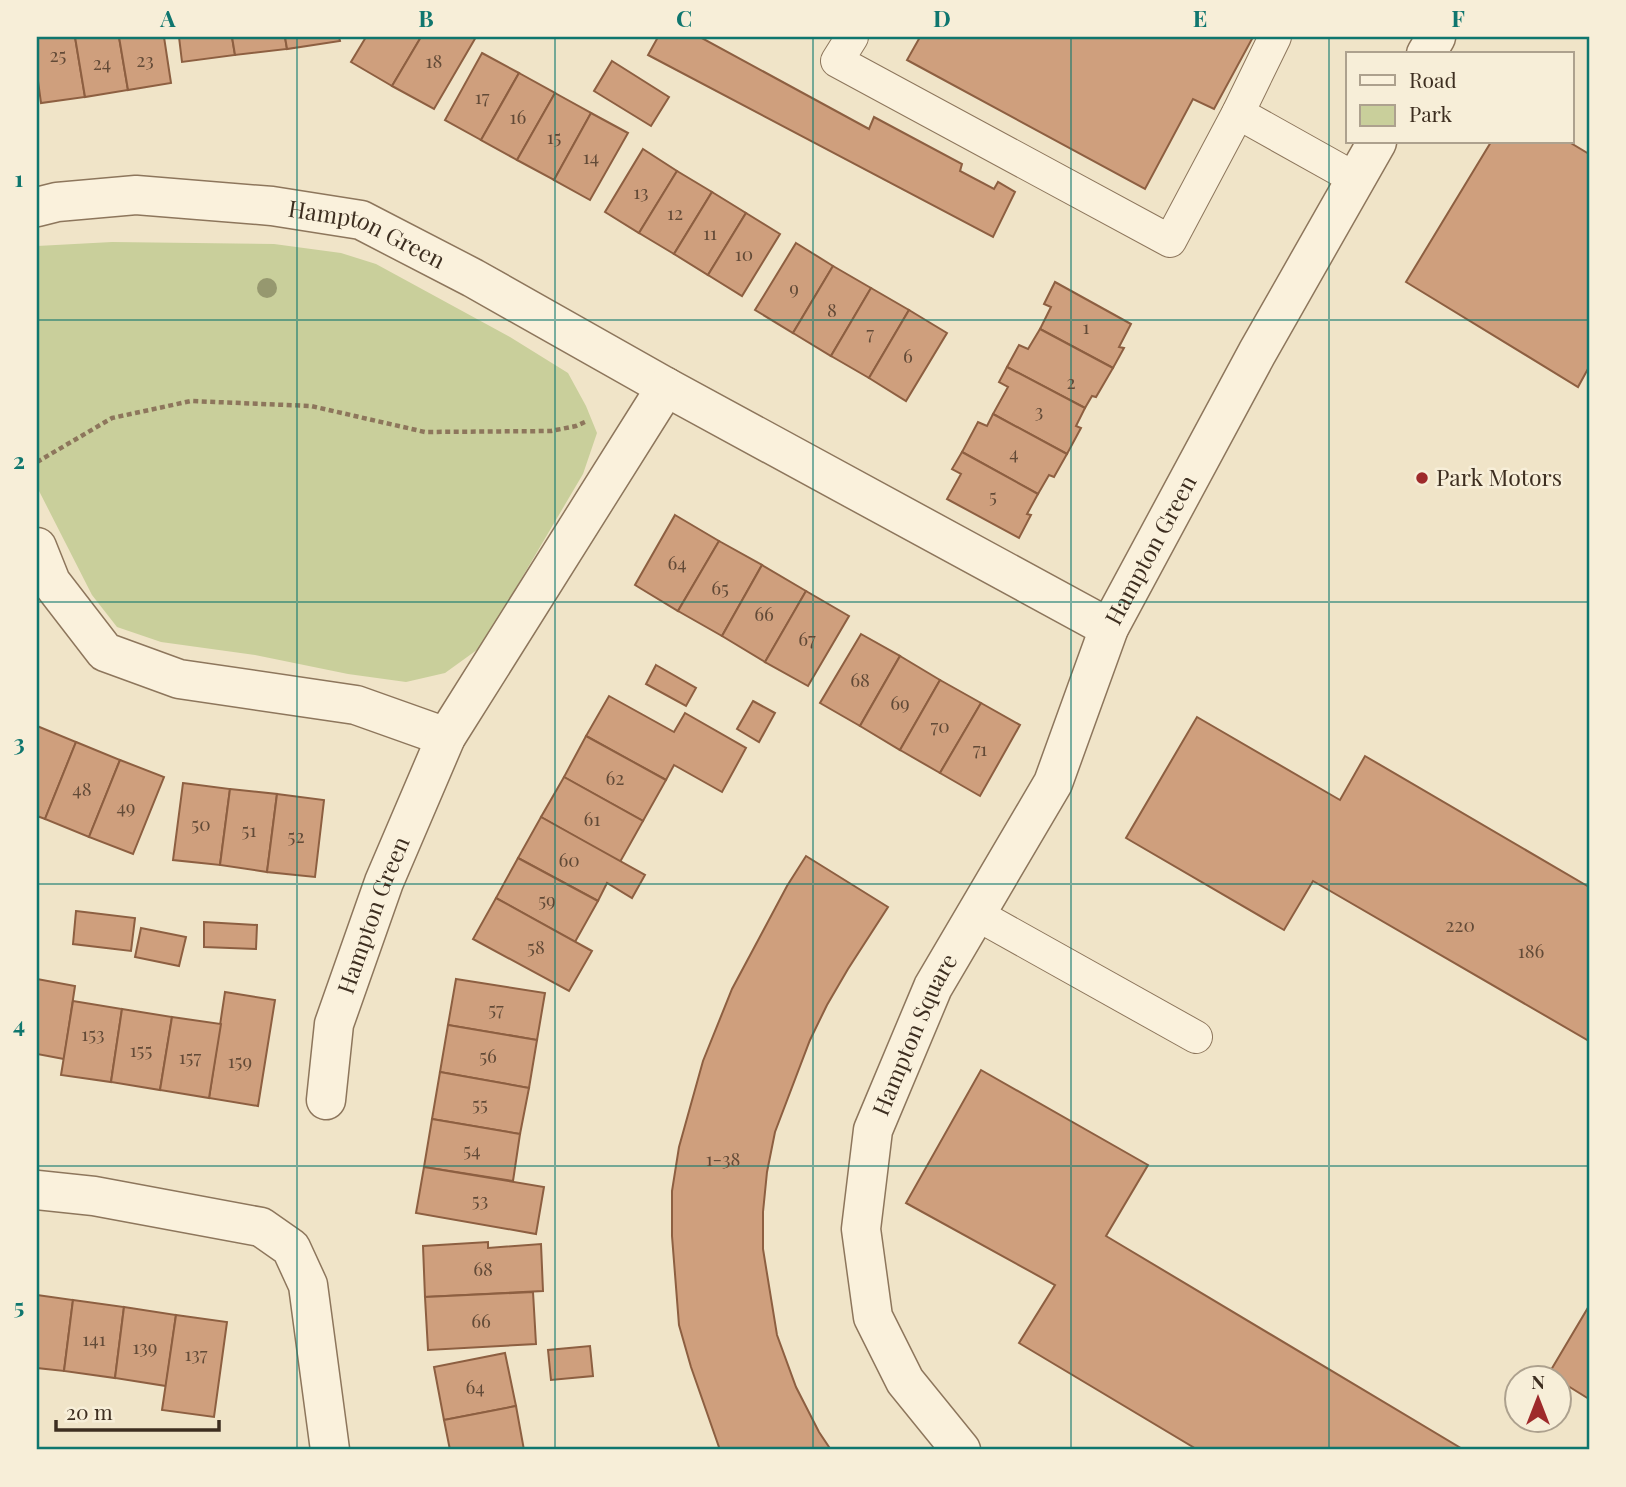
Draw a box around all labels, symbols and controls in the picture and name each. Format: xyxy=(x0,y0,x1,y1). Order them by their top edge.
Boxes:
text: A xyxy=(159,2,176,33)
text: B xyxy=(418,2,434,33)
text: C xyxy=(676,2,692,33)
text: D xyxy=(933,2,951,33)
text: E xyxy=(1193,2,1207,33)
text: F xyxy=(1451,2,1465,33)
house number: 25 xyxy=(50,41,67,67)
house number: 23 xyxy=(136,46,154,72)
house number: 18 xyxy=(426,47,442,73)
house number: 24 xyxy=(93,49,111,75)
legend xyxy=(1346,52,1574,144)
text: Road xyxy=(1409,65,1457,93)
house number: 17 xyxy=(475,83,490,109)
text: Park xyxy=(1409,99,1453,127)
house number: 16 xyxy=(510,103,527,129)
house number: 15 xyxy=(547,123,561,149)
house number: 14 xyxy=(583,143,599,169)
text: 1 xyxy=(15,162,24,193)
house number: 13 xyxy=(633,178,649,204)
street label: Hampton Green xyxy=(286,192,451,275)
house number: 12 xyxy=(667,199,683,225)
house number: 11 xyxy=(703,219,717,245)
house number: 10 xyxy=(735,240,753,266)
house number: 9 xyxy=(789,274,799,300)
house number: 8 xyxy=(827,296,837,322)
house number: 1 xyxy=(1082,313,1090,339)
house number: 7 xyxy=(866,319,874,345)
house number: 6 xyxy=(903,342,913,368)
house number: 2 xyxy=(1066,368,1076,394)
house number: 3 xyxy=(1035,397,1043,423)
house number: 4 xyxy=(1009,439,1019,465)
text: 2 xyxy=(13,444,25,475)
place label: Park Motors xyxy=(1436,461,1562,492)
street label: Hampton Green xyxy=(1097,469,1203,630)
marker: Park Motors xyxy=(1414,470,1430,486)
house number: 5 xyxy=(989,482,997,508)
house number: 64 xyxy=(667,549,687,575)
house number: 65 xyxy=(711,574,729,600)
house number: 66 xyxy=(754,600,774,626)
house number: 67 xyxy=(798,625,816,651)
house number: 68 xyxy=(850,666,870,692)
house number: 69 xyxy=(890,689,910,715)
house number: 70 xyxy=(930,712,950,738)
text: 3 xyxy=(13,726,25,757)
house number: 71 xyxy=(973,735,987,761)
house number: 62 xyxy=(606,764,624,790)
house number: 48 xyxy=(72,775,92,801)
house number: 49 xyxy=(116,793,136,819)
house number: 61 xyxy=(584,805,600,831)
house number: 50 xyxy=(191,810,211,836)
house number: 51 xyxy=(242,816,256,842)
house number: 52 xyxy=(288,822,305,848)
street label: Hampton Green xyxy=(329,831,416,998)
house number: 60 xyxy=(558,846,580,872)
house number: 59 xyxy=(538,886,556,912)
house number: 220 xyxy=(1445,911,1475,937)
house number: 58 xyxy=(527,933,545,959)
house number: 186 xyxy=(1518,937,1545,963)
street label: Hampton Square xyxy=(864,947,963,1120)
house number: 57 xyxy=(488,995,504,1021)
text: 4 xyxy=(13,1008,25,1039)
house number: 153 xyxy=(81,1020,105,1046)
house number: 155 xyxy=(130,1036,152,1062)
house number: 56 xyxy=(479,1042,497,1068)
house number: 157 xyxy=(179,1043,201,1069)
house number: 159 xyxy=(228,1047,252,1073)
house number: 55 xyxy=(472,1090,488,1116)
house number: 54 xyxy=(463,1136,481,1162)
house number: 1-38 xyxy=(706,1145,740,1171)
house number: 53 xyxy=(472,1186,488,1212)
house number: 68 xyxy=(473,1255,493,1281)
text: 5 xyxy=(14,1290,24,1321)
house number: 66 xyxy=(471,1307,491,1333)
house number: 141 xyxy=(82,1325,106,1351)
house number: 139 xyxy=(133,1333,157,1359)
house number: 137 xyxy=(185,1340,208,1366)
north arrow xyxy=(1504,1364,1574,1434)
text: N xyxy=(1531,1368,1545,1394)
house number: 64 xyxy=(465,1373,485,1399)
scale bar xyxy=(56,1389,219,1433)
text: 20 m xyxy=(66,1397,113,1425)

